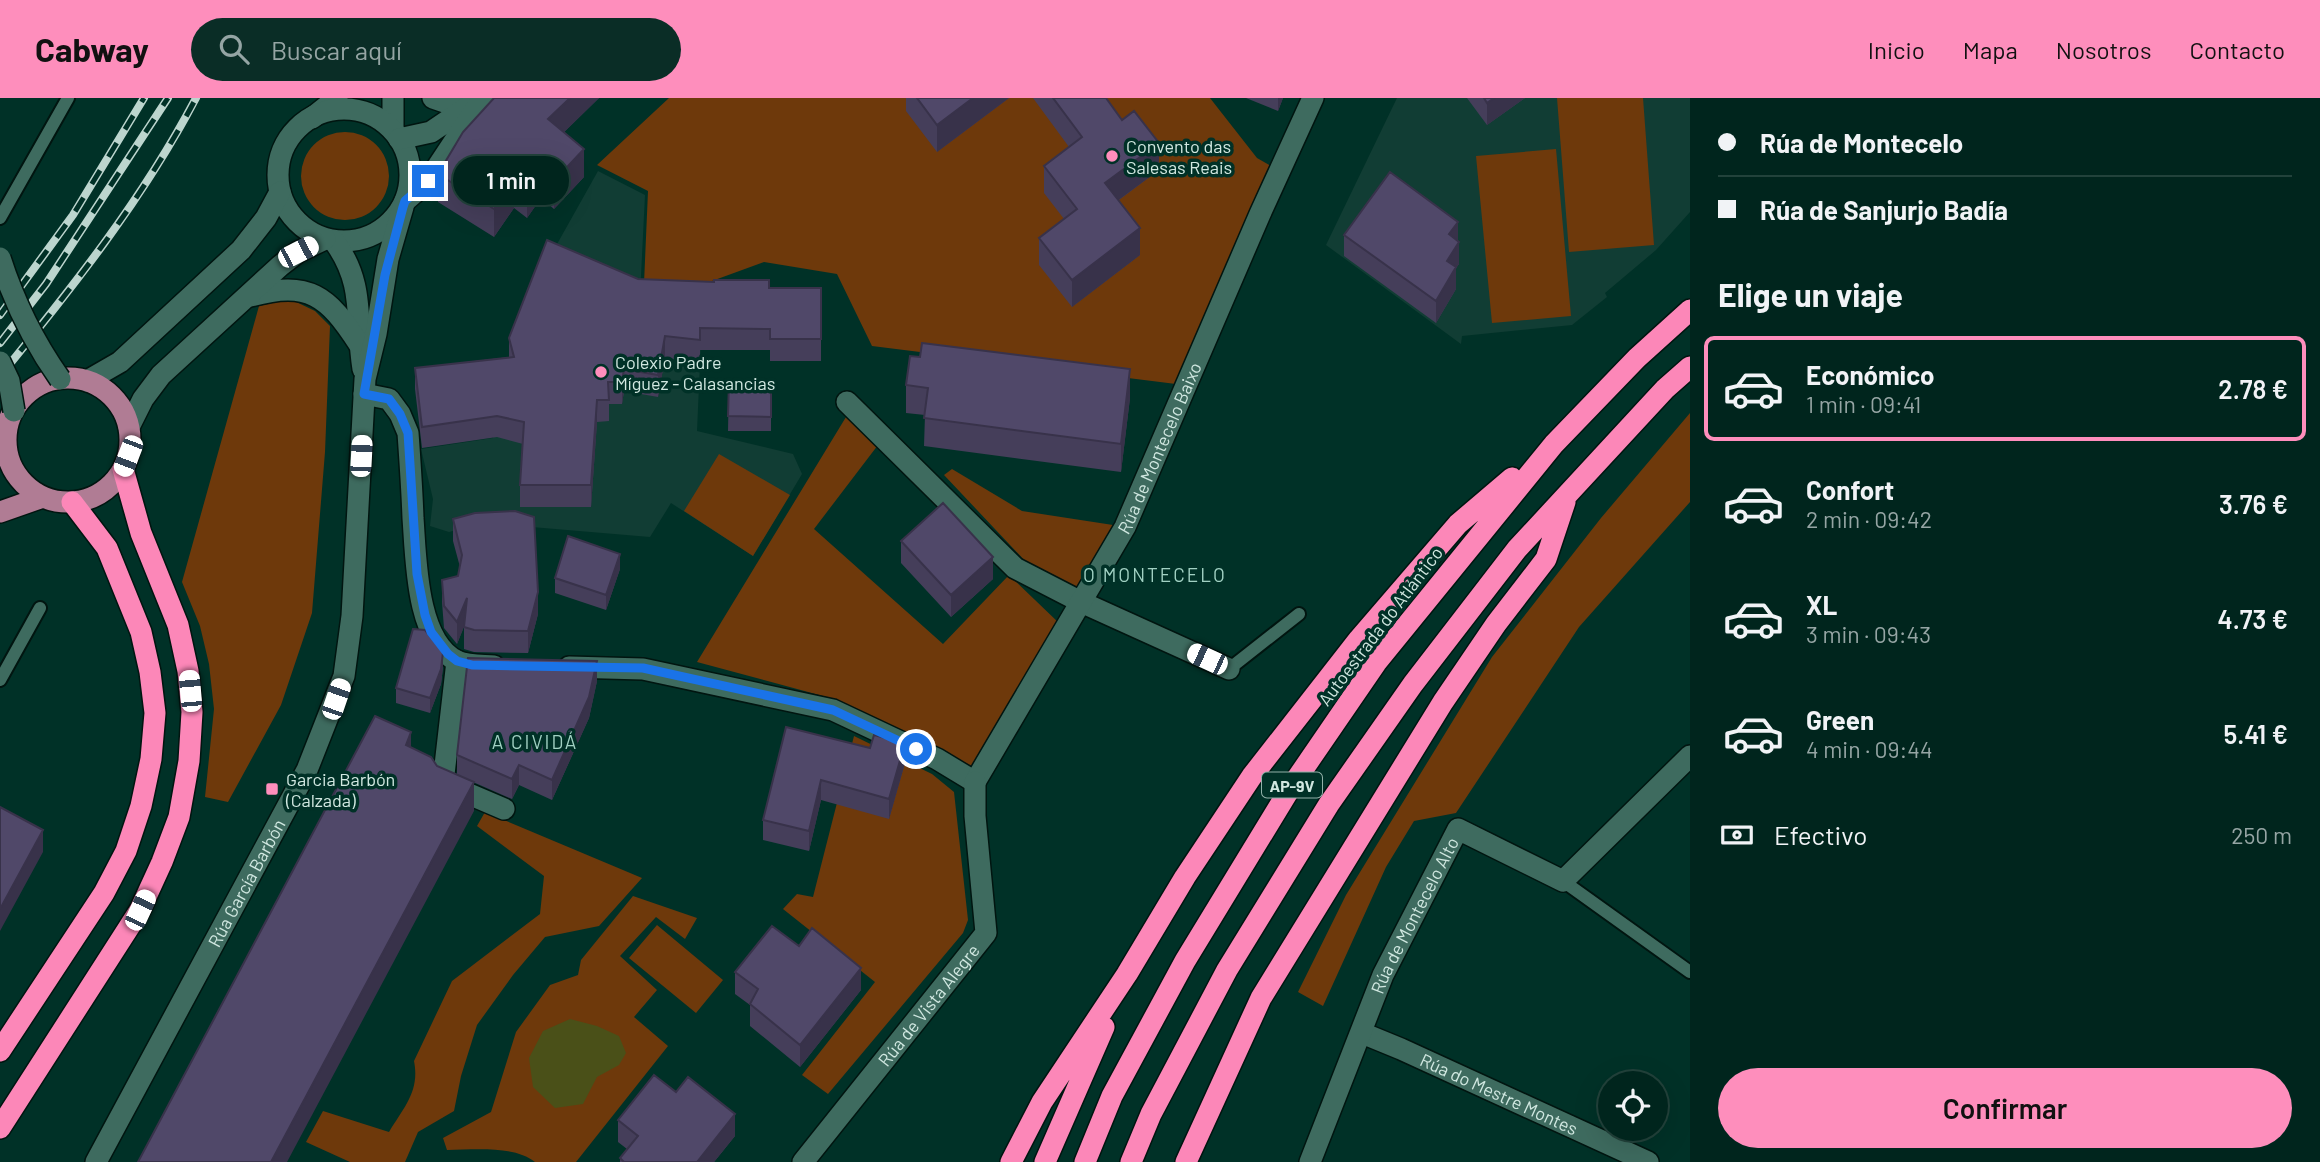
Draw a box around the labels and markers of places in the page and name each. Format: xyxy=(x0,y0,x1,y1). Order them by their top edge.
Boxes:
place label: Convento das Salesas Reais xyxy=(1126,135,1232,178)
marker: Convento das Salesas Reais xyxy=(1104,148,1120,164)
place label: Colexio Padre Míguez - Calasancias xyxy=(615,351,775,394)
marker: Colexio Padre Míguez - Calasancias xyxy=(593,364,609,380)
place label: Garcia Barbón (Calzada) xyxy=(285,768,395,811)
marker: Garcia Barbón (Calzada) xyxy=(264,781,280,797)

